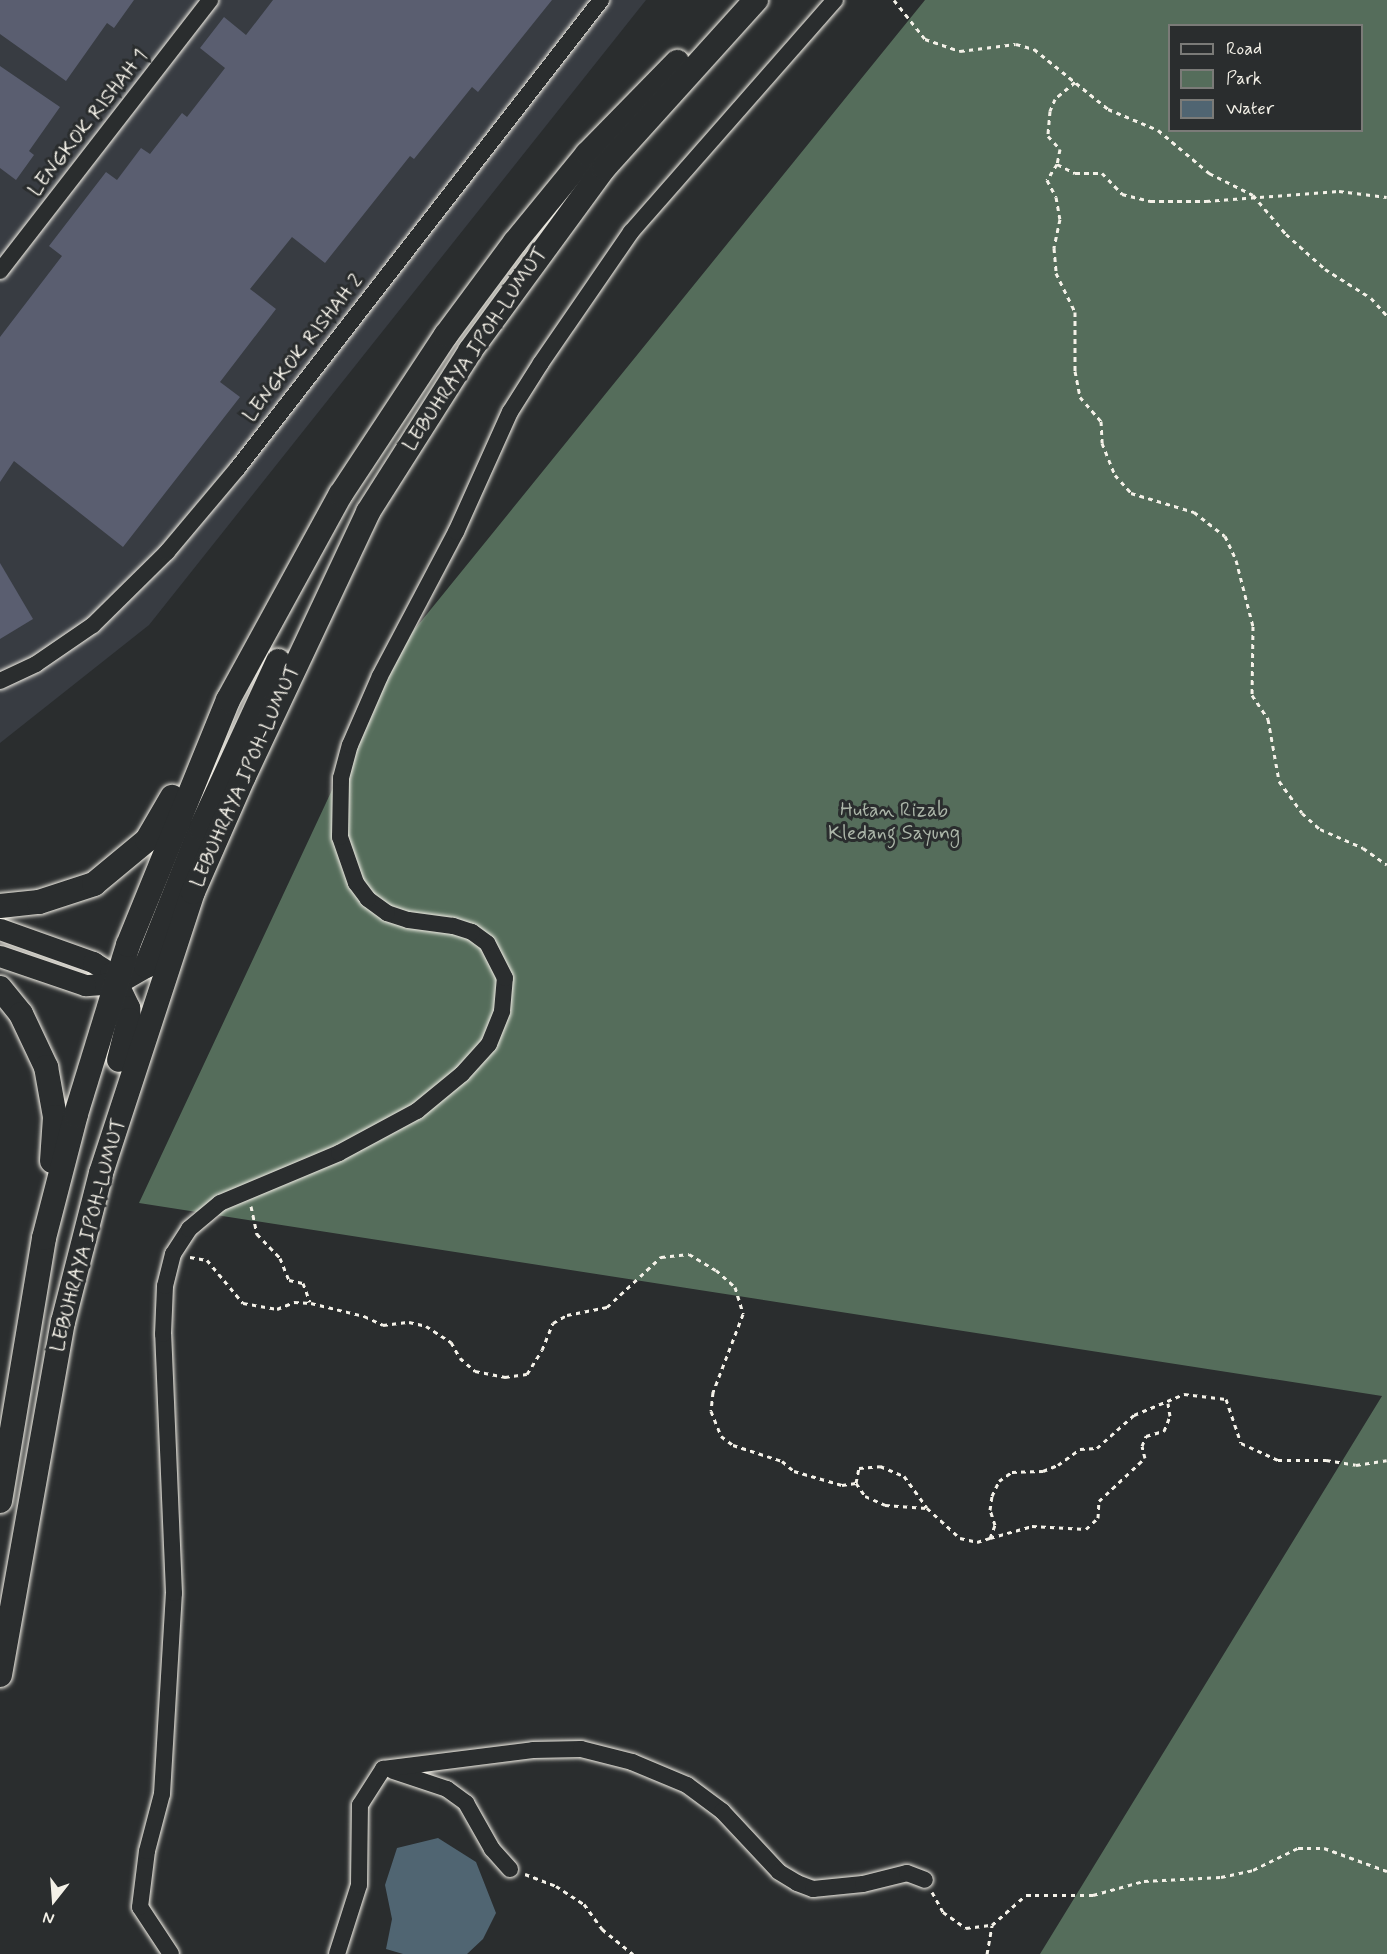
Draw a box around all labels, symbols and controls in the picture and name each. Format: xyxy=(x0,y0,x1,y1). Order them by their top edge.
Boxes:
legend xyxy=(1168,24,1363,132)
text: Road xyxy=(1226,37,1262,61)
street label: LENGKOK RISHAH 1 xyxy=(22,43,154,203)
text: Park xyxy=(1226,67,1262,91)
text: Water xyxy=(1226,97,1274,121)
street label: LEBUHRAYA IPOH-LUMUT xyxy=(398,242,552,456)
street label: LENGKOK RISHAH 2 xyxy=(237,268,369,428)
street label: LEBUHRAYA IPOH-LUMUT xyxy=(185,661,305,891)
park label: Hutan Rizab Kledang Sayung xyxy=(825,798,963,845)
street label: LEBUHRAYA IPOH-LUMUT xyxy=(45,1116,131,1354)
north arrow xyxy=(24,1870,84,1930)
text: N xyxy=(40,1906,57,1929)

